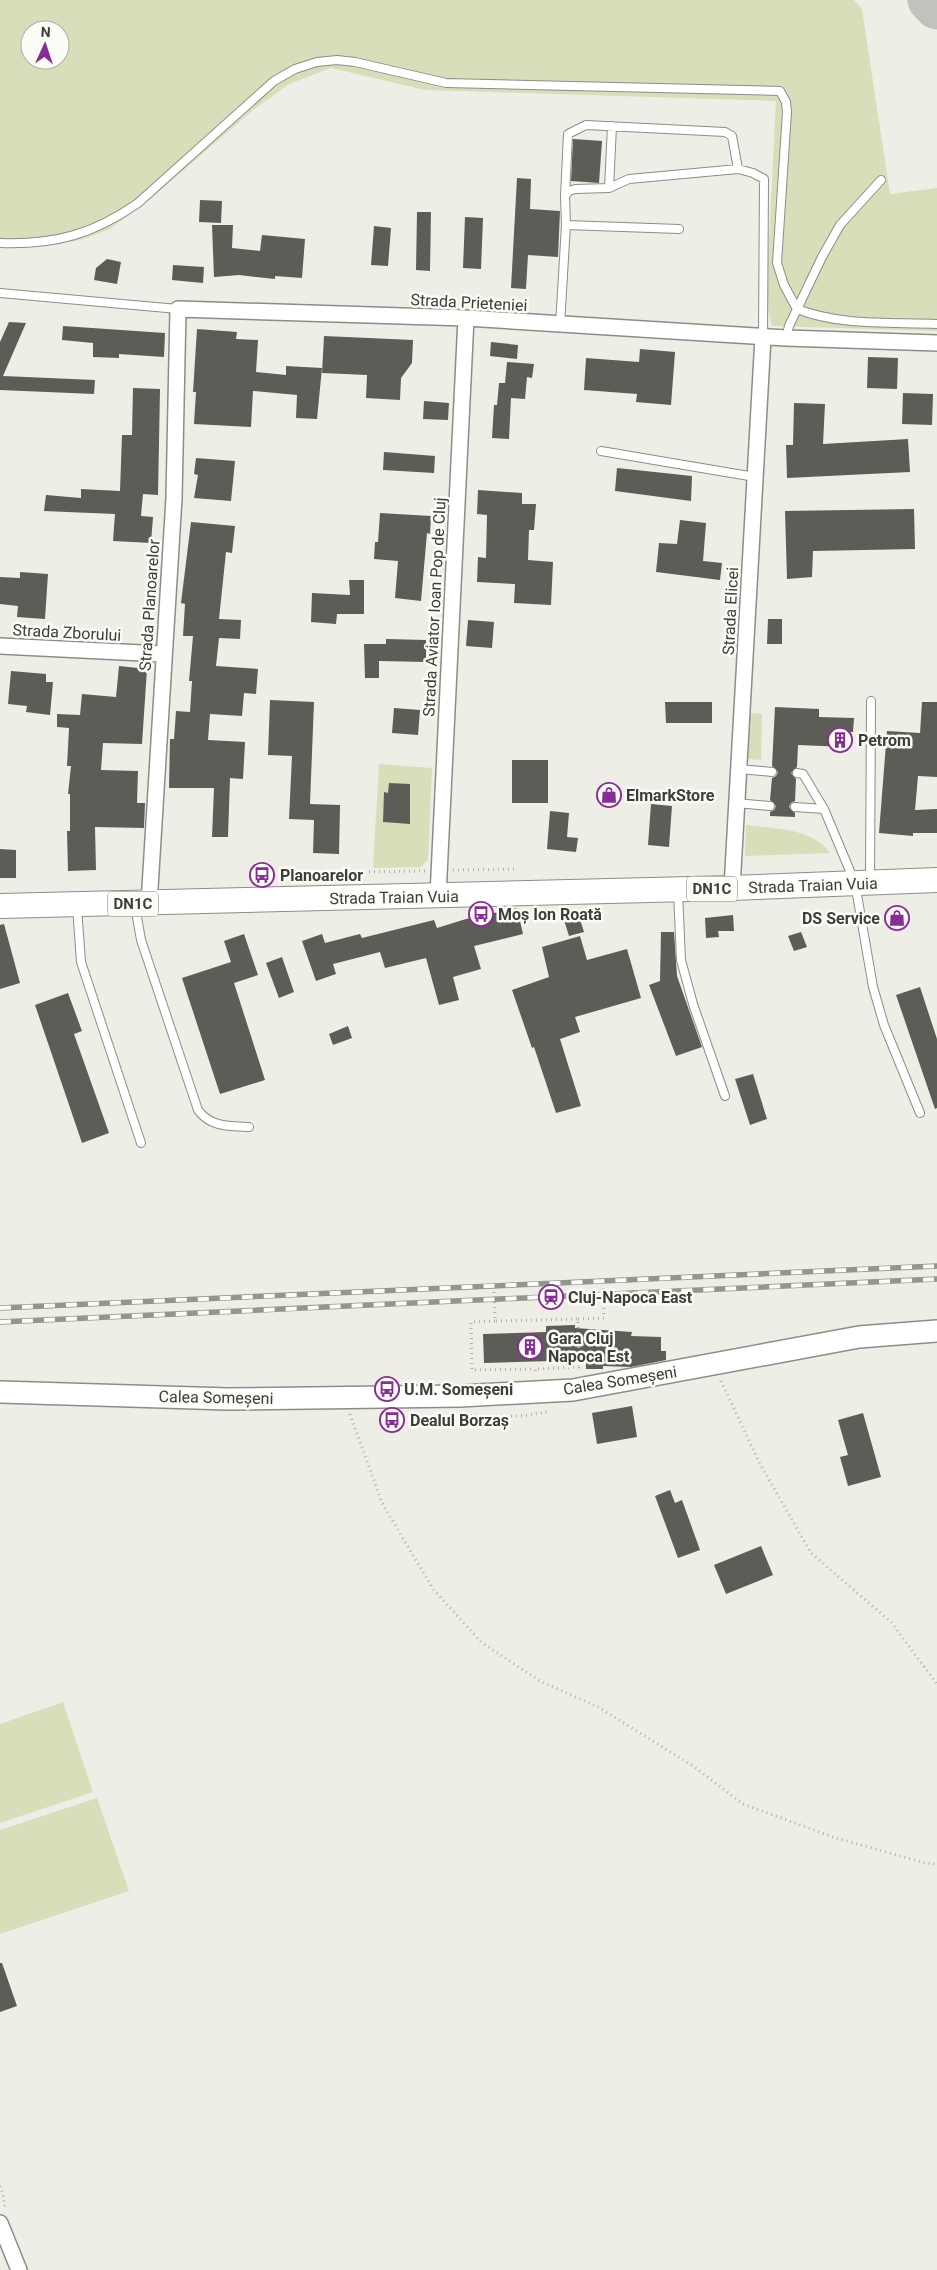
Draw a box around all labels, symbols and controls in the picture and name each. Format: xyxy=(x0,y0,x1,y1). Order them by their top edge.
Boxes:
north arrow xyxy=(20,20,70,70)
text: N xyxy=(40,24,51,40)
street label: Strada Prieteniei xyxy=(410,290,528,315)
street label: Strada Aviator Ioan Pop de Cluj xyxy=(419,497,450,717)
street label: Strada Planoarelor xyxy=(135,538,164,671)
street label: Strada Elicei xyxy=(719,567,742,655)
street label: Strada Zborului xyxy=(12,620,122,645)
building icon: Petrom xyxy=(827,727,853,753)
place label: Petrom xyxy=(858,731,911,750)
shop icon: ElmarkStore xyxy=(596,782,622,808)
place label: ElmarkStore xyxy=(626,786,715,805)
bus stop icon: Planoarelor xyxy=(249,862,275,888)
place label: Planoarelor xyxy=(280,866,363,885)
street label: Strada Traian Vuia xyxy=(748,874,878,897)
road number: DN1C xyxy=(687,876,737,902)
street label: Strada Traian Vuia xyxy=(329,887,459,908)
road number: DN1C xyxy=(108,892,158,916)
bus stop icon: Moș Ion Roată xyxy=(468,901,494,927)
place label: Moș Ion Roată xyxy=(498,905,602,924)
shop icon: DS Service xyxy=(884,905,910,931)
place label: DS Service xyxy=(802,909,880,928)
station icon: Cluj-Napoca East xyxy=(538,1284,564,1310)
place label: Cluj-Napoca East xyxy=(568,1288,693,1307)
place label: Gara Cluj Napoca Est xyxy=(548,1329,630,1366)
building icon: Gara Cluj Napoca Est xyxy=(517,1334,543,1360)
street label: Calea Someșeni xyxy=(562,1362,678,1400)
bus stop icon: U.M. Someșeni xyxy=(374,1376,400,1402)
place label: U.M. Someșeni xyxy=(404,1380,513,1399)
street label: Calea Someșeni xyxy=(158,1387,274,1409)
bus stop icon: Dealul Borzaș xyxy=(379,1407,405,1433)
place label: Dealul Borzaș xyxy=(410,1411,509,1430)

